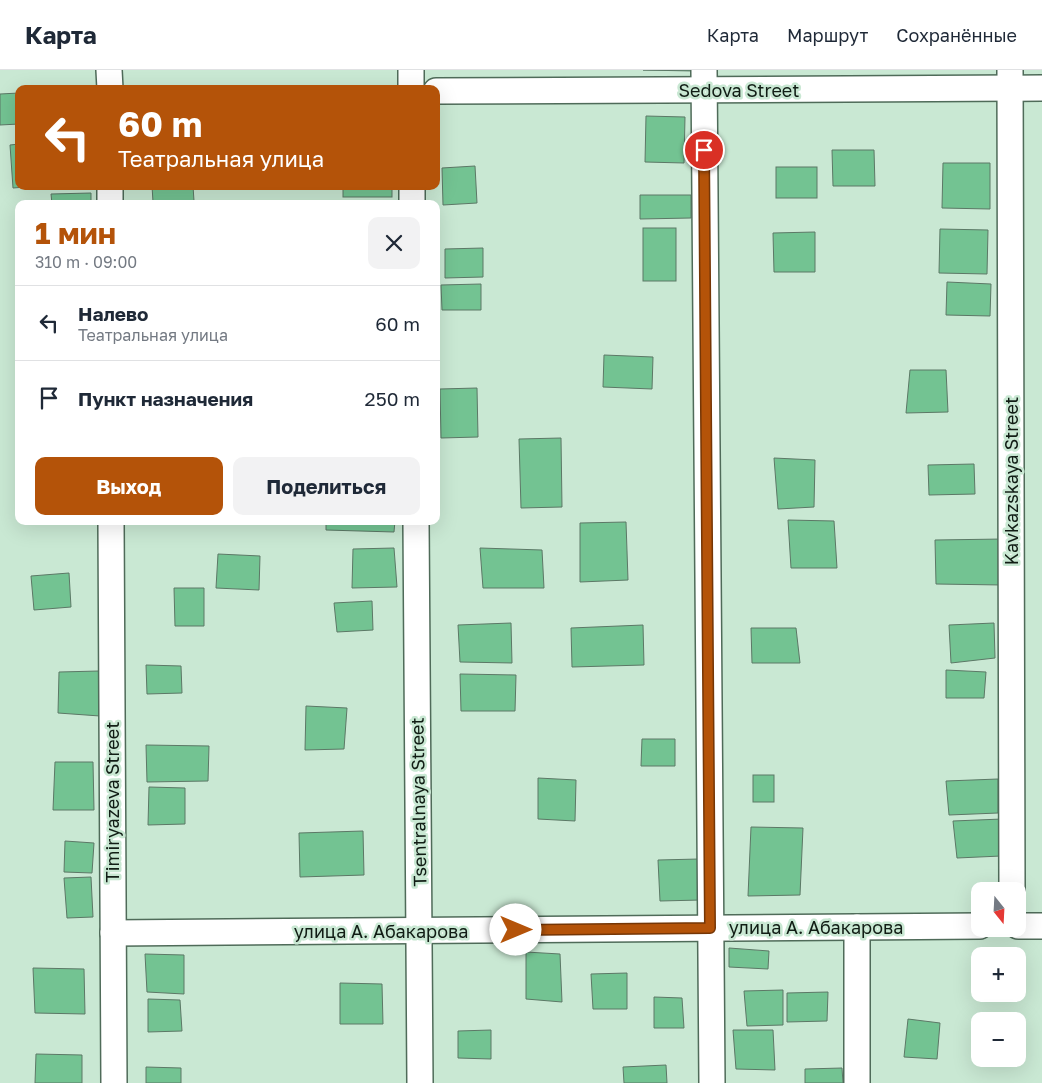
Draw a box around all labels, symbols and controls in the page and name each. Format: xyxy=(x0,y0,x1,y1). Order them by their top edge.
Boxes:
text: Карта xyxy=(25,20,97,49)
text: Карта xyxy=(707,24,759,46)
text: Маршрут xyxy=(787,24,868,46)
text: Сохранённые xyxy=(896,24,1017,46)
street label: Sedova Street xyxy=(679,79,799,101)
text: 60 m xyxy=(118,103,202,145)
icon: left xyxy=(35,105,100,170)
pin xyxy=(683,129,725,171)
icon: arrive xyxy=(690,136,718,164)
text: Театральная улица xyxy=(118,145,324,172)
text: 1 мин xyxy=(35,215,116,251)
button: close xyxy=(368,217,420,269)
text: 310 m · 09:00 xyxy=(35,252,137,272)
text: Налево xyxy=(78,302,148,325)
icon: left xyxy=(35,309,63,337)
text: 60 m xyxy=(375,312,420,335)
text: Театральная улица xyxy=(78,325,228,345)
icon: arrive xyxy=(35,384,63,412)
text: Пункт назначения xyxy=(78,387,253,410)
text: 250 m xyxy=(365,387,420,410)
street label: Kavkazskaya Street xyxy=(1000,397,1022,565)
button: Выход xyxy=(35,457,223,515)
button: Поделиться xyxy=(233,457,420,515)
street label: Tsentralnaya Street xyxy=(406,717,430,887)
street label: Timiryazeva Street xyxy=(101,722,123,882)
north arrow xyxy=(971,882,1026,938)
map controls xyxy=(971,882,1026,1067)
position arrow xyxy=(489,903,541,955)
street label: улица А. Абакарова xyxy=(729,916,903,938)
street label: улица А. Абакарова xyxy=(294,920,468,942)
button: + xyxy=(971,947,1026,1002)
button: − xyxy=(971,1012,1026,1067)

